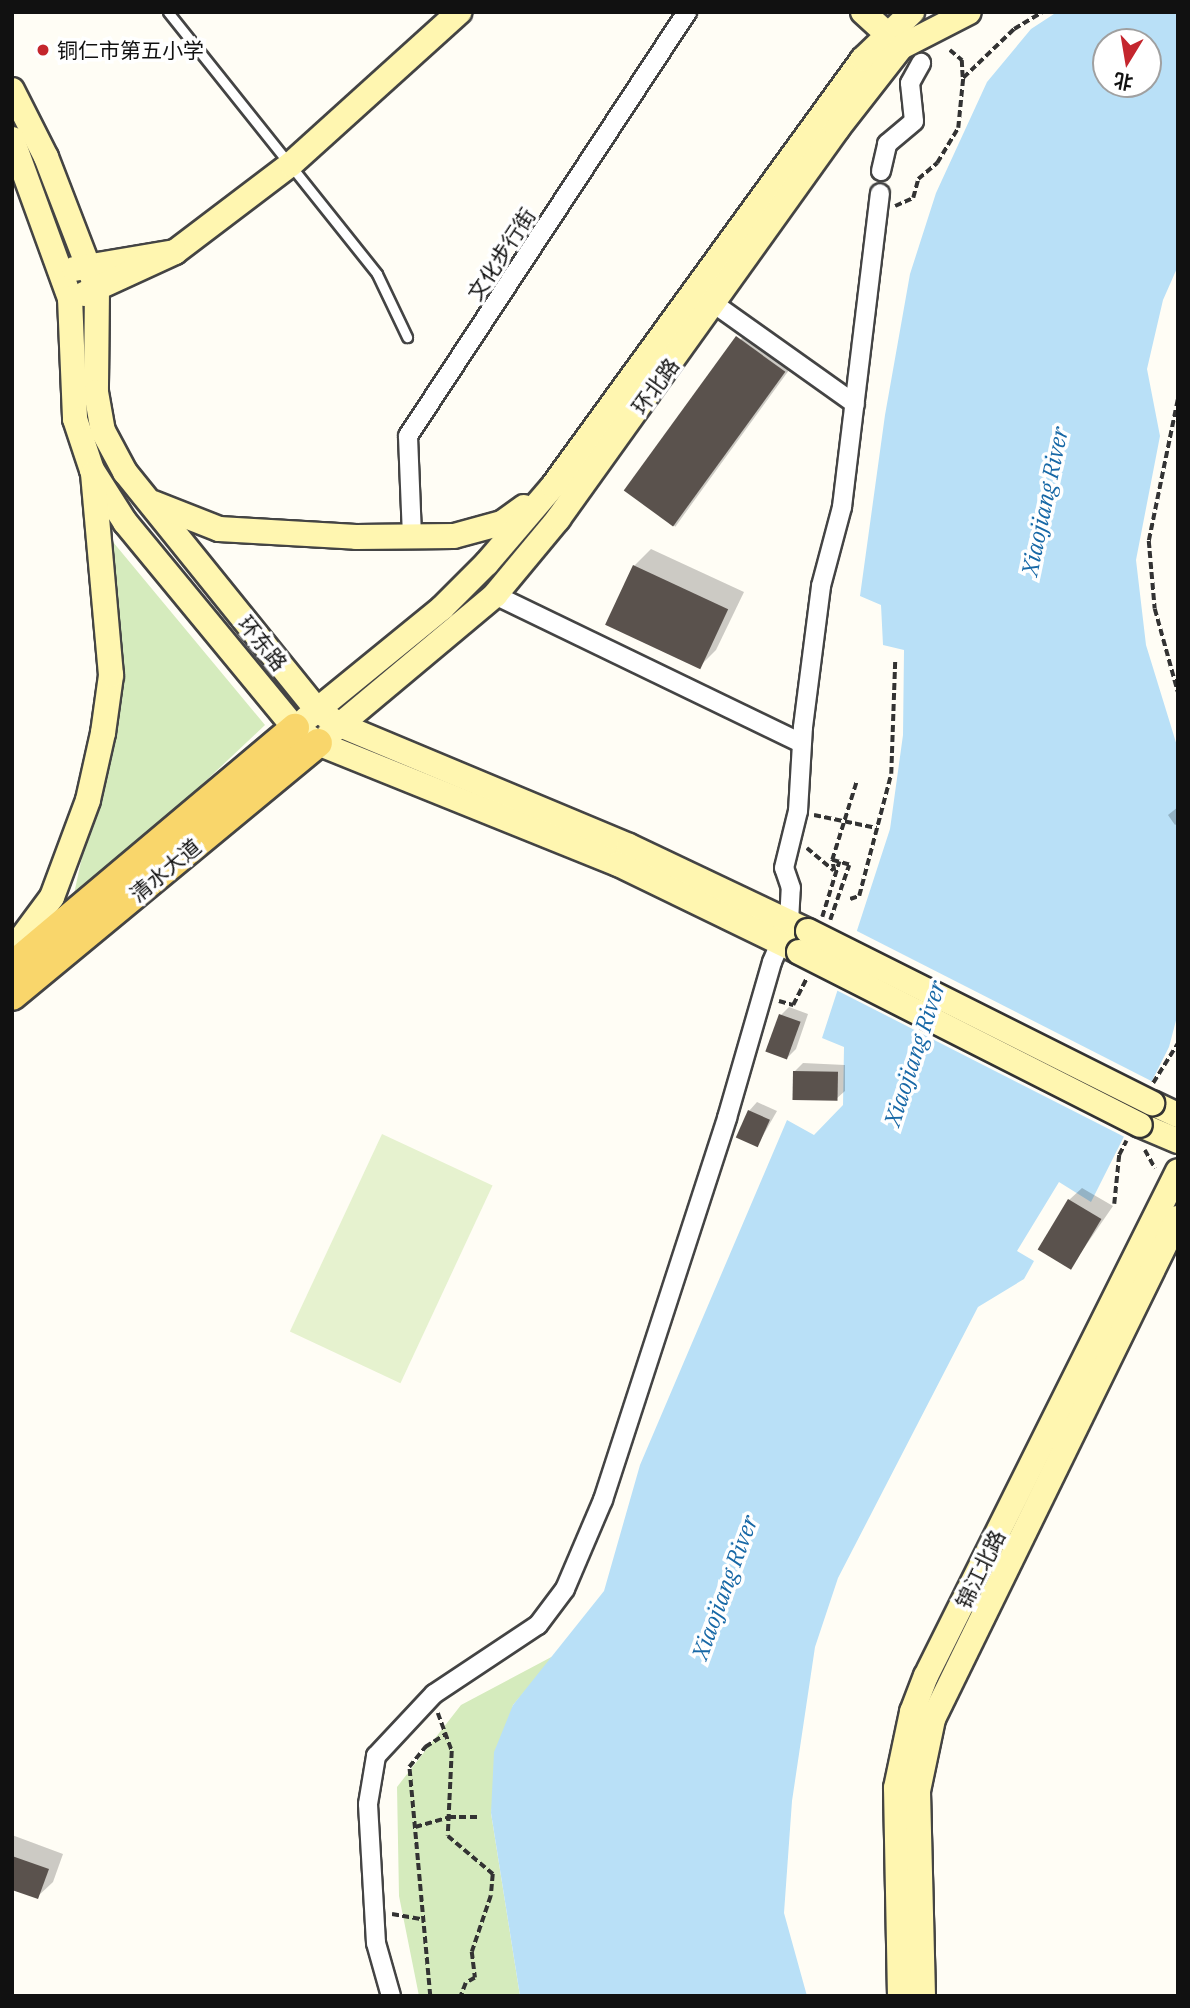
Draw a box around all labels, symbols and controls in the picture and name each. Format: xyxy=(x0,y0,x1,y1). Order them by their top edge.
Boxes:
north arrow xyxy=(1092,28,1162,98)
place label: 铜仁市第五小学 xyxy=(57,37,204,63)
marker: 铜仁市第五小学 xyxy=(35,42,51,58)
text: 北 xyxy=(1112,68,1135,95)
street label: 文化步行街 xyxy=(462,203,540,305)
street label: 环北路 xyxy=(626,353,684,419)
water label: Xiaojiang River xyxy=(1015,424,1073,578)
street label: 环东路 xyxy=(233,611,293,675)
street label: 清水大道 xyxy=(125,833,205,907)
water label: Xiaojiang River xyxy=(878,977,950,1129)
water label: Xiaojiang River xyxy=(685,1511,763,1663)
street label: 锦江北路 xyxy=(950,1526,1010,1612)

